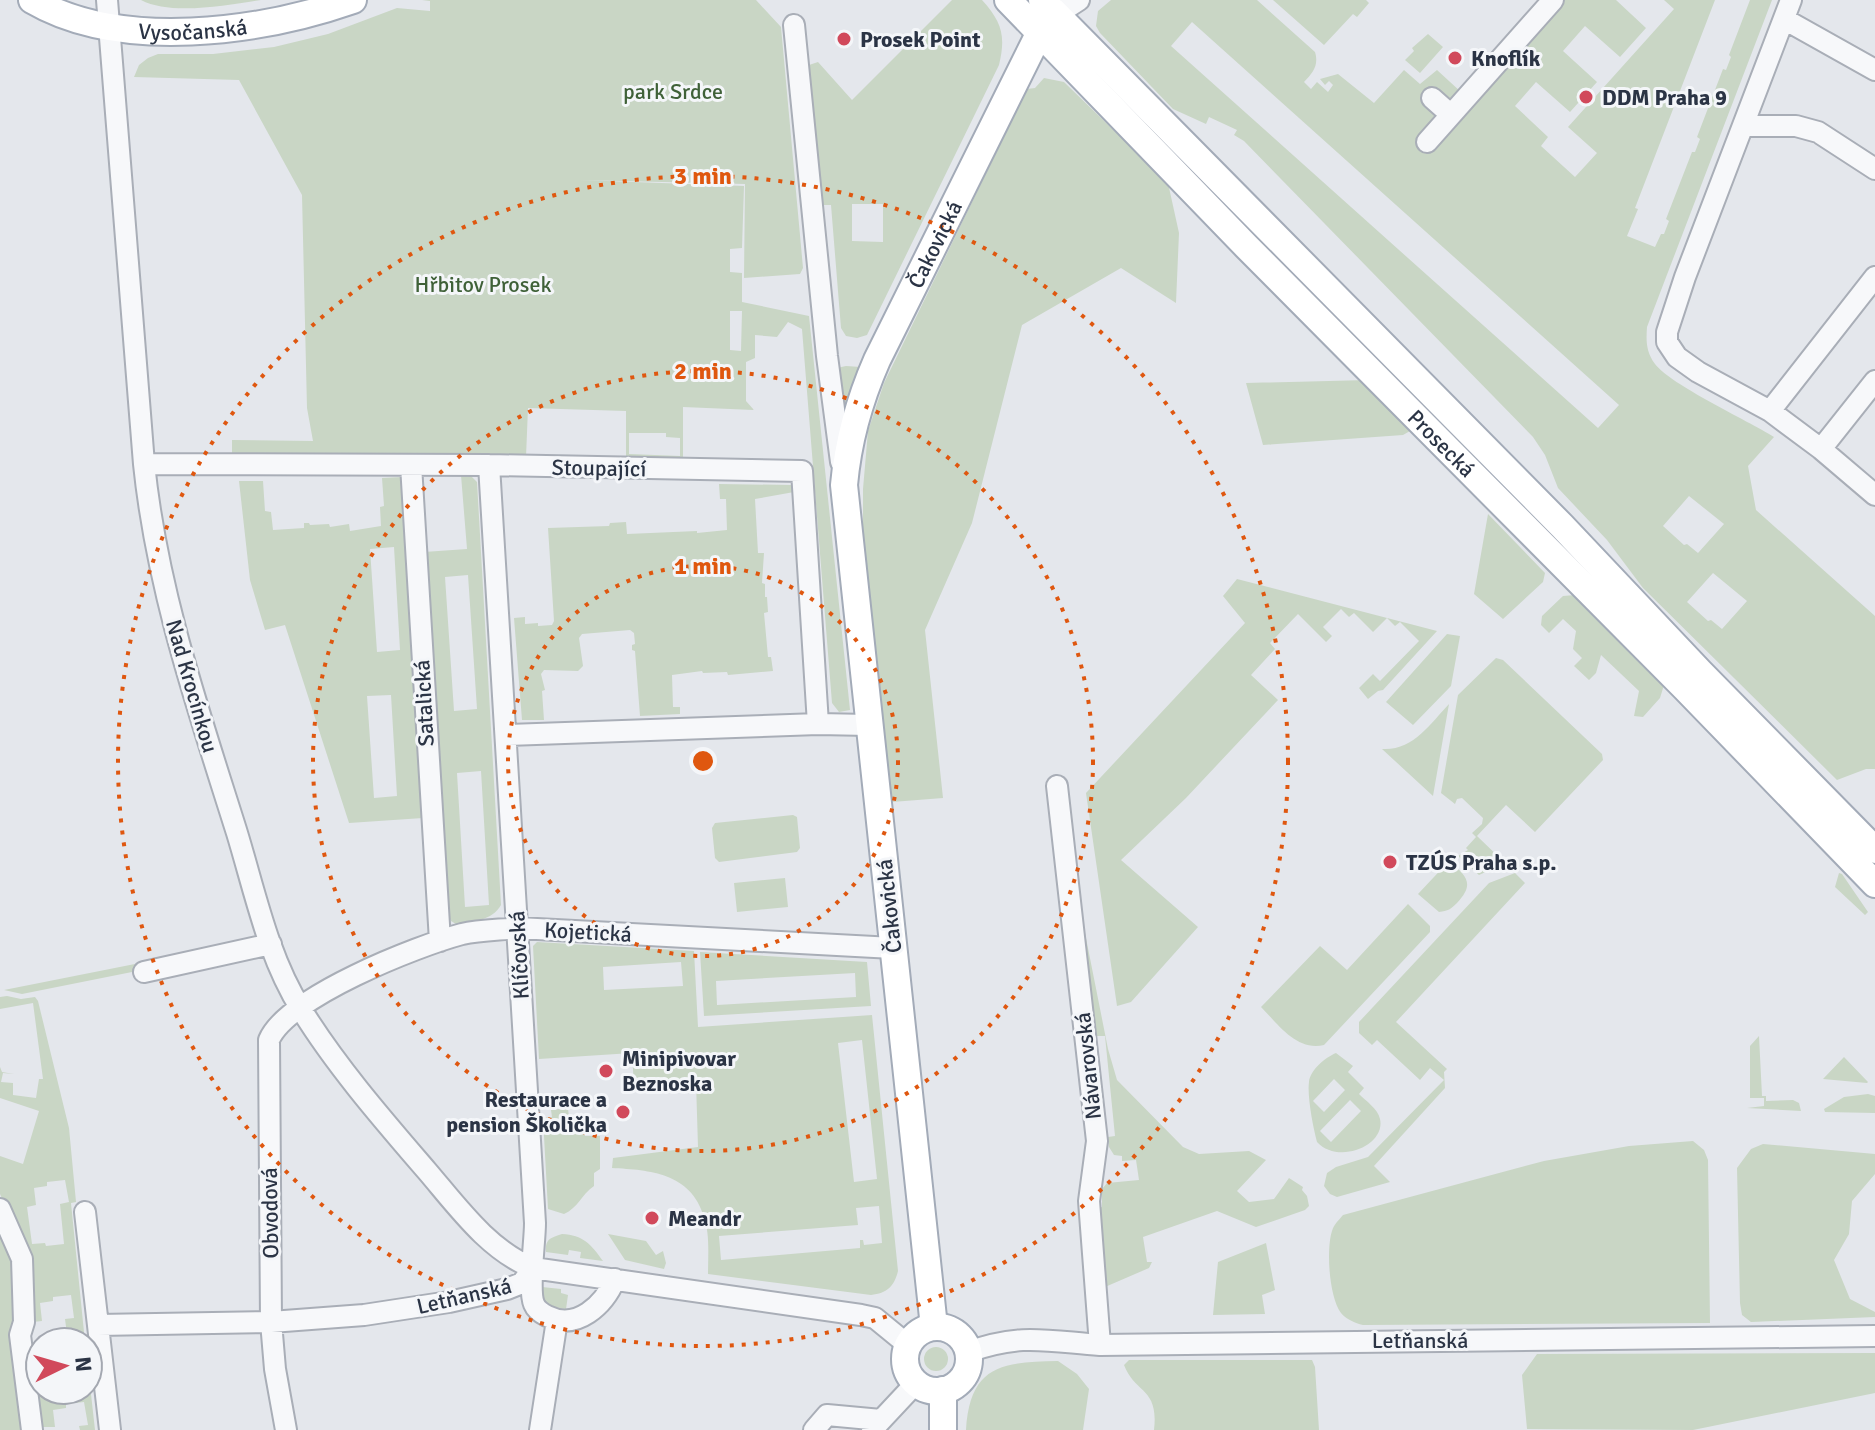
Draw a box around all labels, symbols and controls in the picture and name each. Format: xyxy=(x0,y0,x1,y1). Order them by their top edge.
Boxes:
street label: Vysočanská xyxy=(137,13,249,45)
place label: Prosek Point xyxy=(860,26,980,53)
marker: Prosek Point xyxy=(835,30,853,48)
place label: Knoflík xyxy=(1471,45,1541,72)
marker: Knoflík xyxy=(1446,49,1464,67)
park label: park Srdce xyxy=(623,78,723,105)
place label: DDM Praha 9 xyxy=(1602,84,1727,111)
marker: DDM Praha 9 xyxy=(1577,88,1595,106)
text: 3 min xyxy=(674,161,732,191)
street label: Čakovická xyxy=(901,196,968,292)
park label: Hřbitov Prosek xyxy=(415,271,551,298)
text: 2 min xyxy=(674,356,732,386)
street label: Prosecká xyxy=(1402,404,1481,483)
street label: Stoupající xyxy=(551,454,647,482)
text: 1 min xyxy=(674,551,732,581)
street label: Nad Krocínkou xyxy=(160,616,224,756)
street label: Satalická xyxy=(408,659,440,747)
centre of rings xyxy=(689,747,717,775)
place label: TZÚS Praha s.p. xyxy=(1406,849,1557,876)
marker: TZÚS Praha s.p. xyxy=(1381,853,1399,871)
street label: Čakovická xyxy=(871,858,907,954)
street label: Klíčovská xyxy=(503,910,535,1000)
street label: Kojetická xyxy=(543,916,633,948)
street label: Návarovská xyxy=(1069,1011,1107,1121)
place label: Minipivovar Beznoska xyxy=(622,1045,736,1097)
marker: Minipivovar Beznoska xyxy=(597,1062,615,1080)
place label: Restaurace a pension Školička xyxy=(446,1086,607,1138)
marker: Restaurace a pension Školička xyxy=(614,1103,632,1121)
street label: Obvodová xyxy=(256,1167,284,1259)
place label: Meandr xyxy=(668,1205,741,1232)
marker: Meandr xyxy=(643,1209,661,1227)
street label: Letňanská xyxy=(414,1272,514,1320)
north arrow xyxy=(24,1326,104,1406)
street label: Letňanská xyxy=(1372,1327,1468,1354)
text: N xyxy=(69,1355,98,1373)

